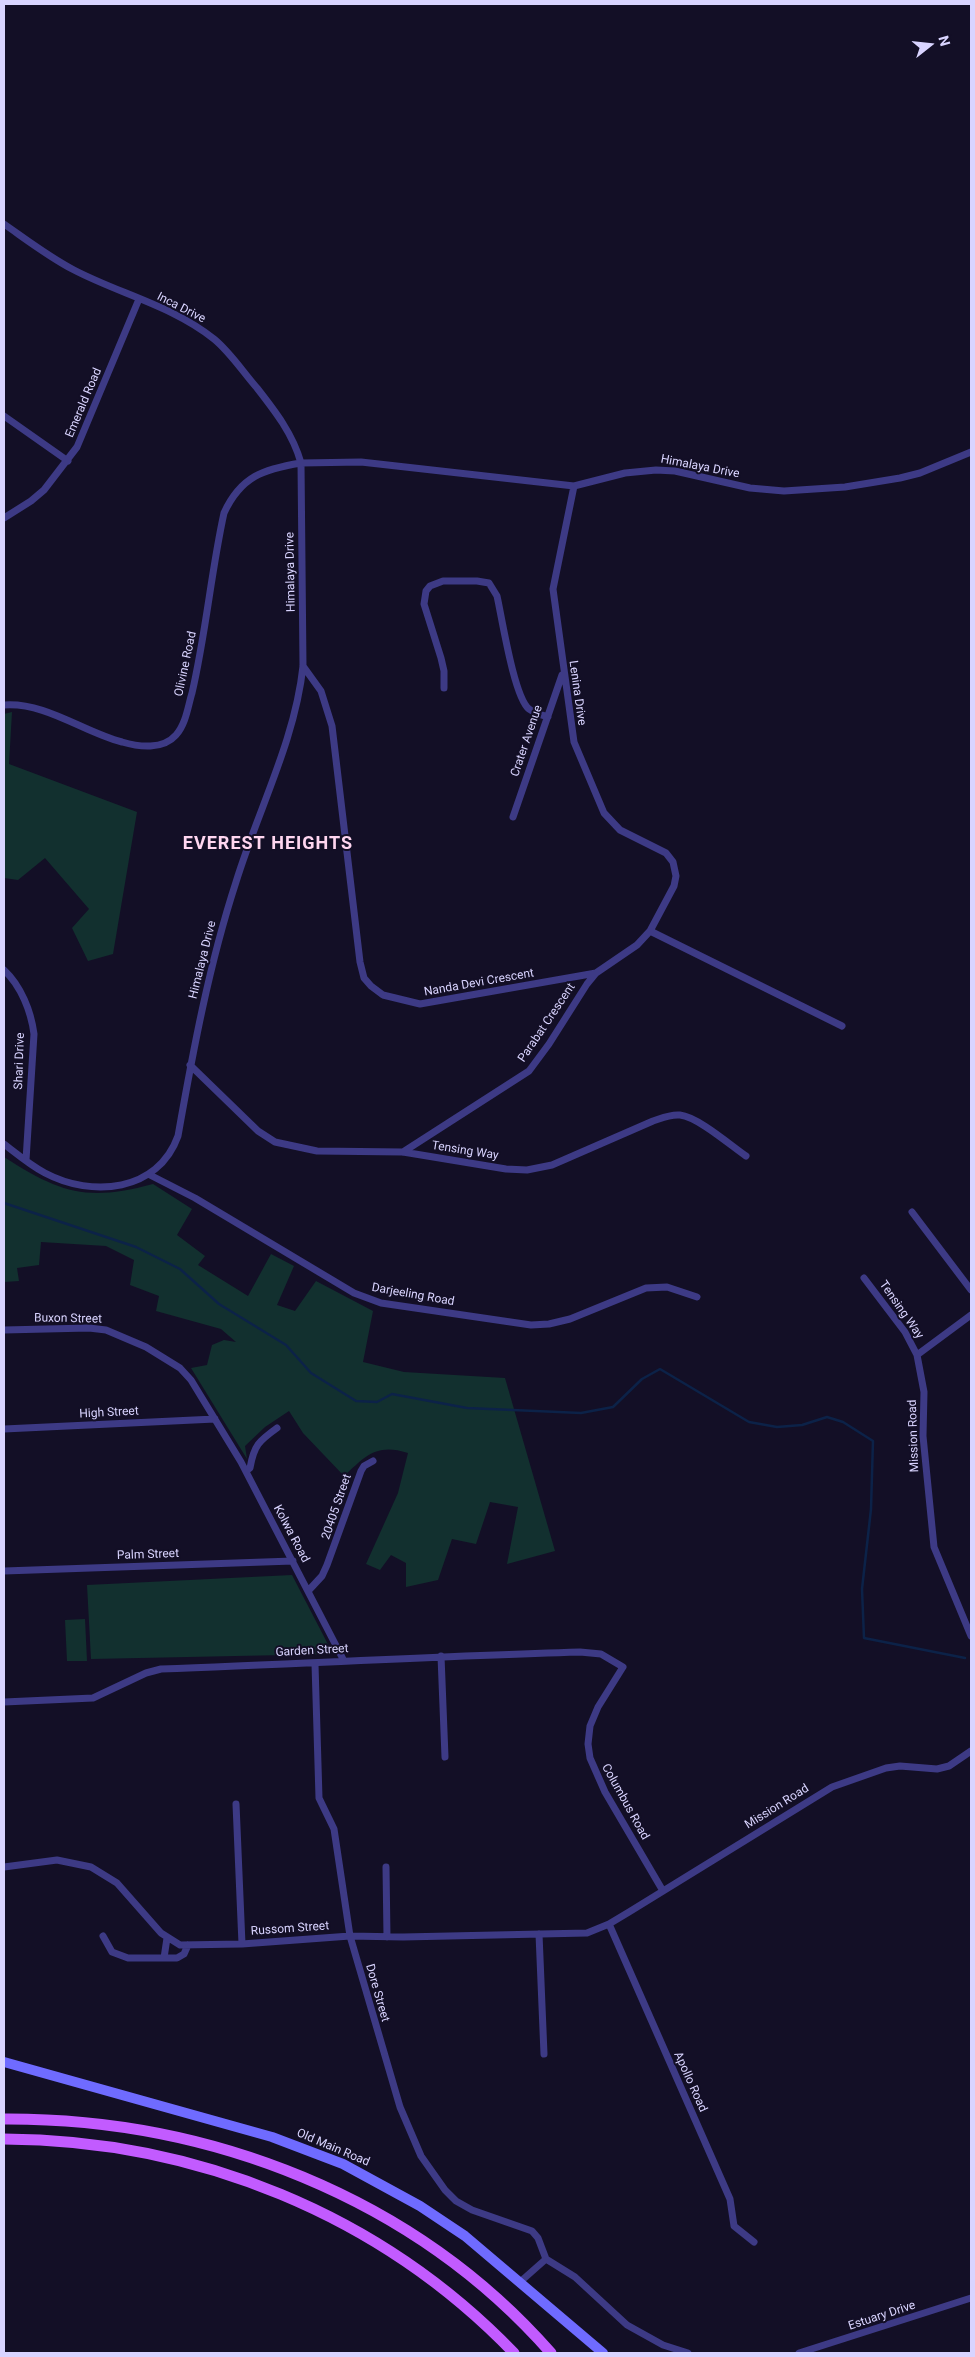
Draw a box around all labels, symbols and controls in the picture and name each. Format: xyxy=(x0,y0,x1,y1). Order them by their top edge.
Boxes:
north arrow xyxy=(905,20,955,70)
text: N xyxy=(935,34,953,48)
street label: Inca Drive xyxy=(154,290,208,326)
street label: Emerald Road xyxy=(63,366,105,440)
street label: Himalaya Drive xyxy=(659,452,741,482)
street label: Himalaya Drive xyxy=(283,532,299,612)
street label: Olivine Road xyxy=(172,630,200,698)
street label: Lenina Drive xyxy=(565,660,589,726)
street label: Crater Avenue xyxy=(508,703,546,779)
district label: EVEREST HEIGHTS xyxy=(181,833,355,855)
street label: Himalaya Drive xyxy=(186,919,220,1001)
street label: Nanda Devi Crescent xyxy=(423,966,535,1000)
street label: Parabat Crescent xyxy=(515,981,579,1065)
street label: Shari Drive xyxy=(12,1032,28,1090)
street label: Tensing Way xyxy=(430,1139,500,1163)
street label: Tensing Way xyxy=(876,1278,926,1342)
street label: Darjeeling Road xyxy=(370,1281,456,1309)
street label: Buxon Street xyxy=(34,1311,102,1327)
street label: Mission Road xyxy=(906,1399,922,1473)
street label: High Street xyxy=(79,1404,139,1422)
street label: 20405 Street xyxy=(319,1472,355,1542)
street label: Kolwa Road xyxy=(270,1503,312,1565)
street label: Palm Street xyxy=(117,1547,179,1563)
street label: Garden Street xyxy=(275,1642,349,1660)
street label: Columbus Road xyxy=(598,1761,652,1843)
street label: Mission Road xyxy=(742,1782,812,1832)
street label: Russom Street xyxy=(250,1919,330,1939)
street label: Dore Street xyxy=(362,1962,392,2024)
street label: Apollo Road xyxy=(670,2050,710,2114)
street label: Old Main Road xyxy=(294,2126,372,2170)
street label: Estuary Drive xyxy=(847,2298,917,2334)

